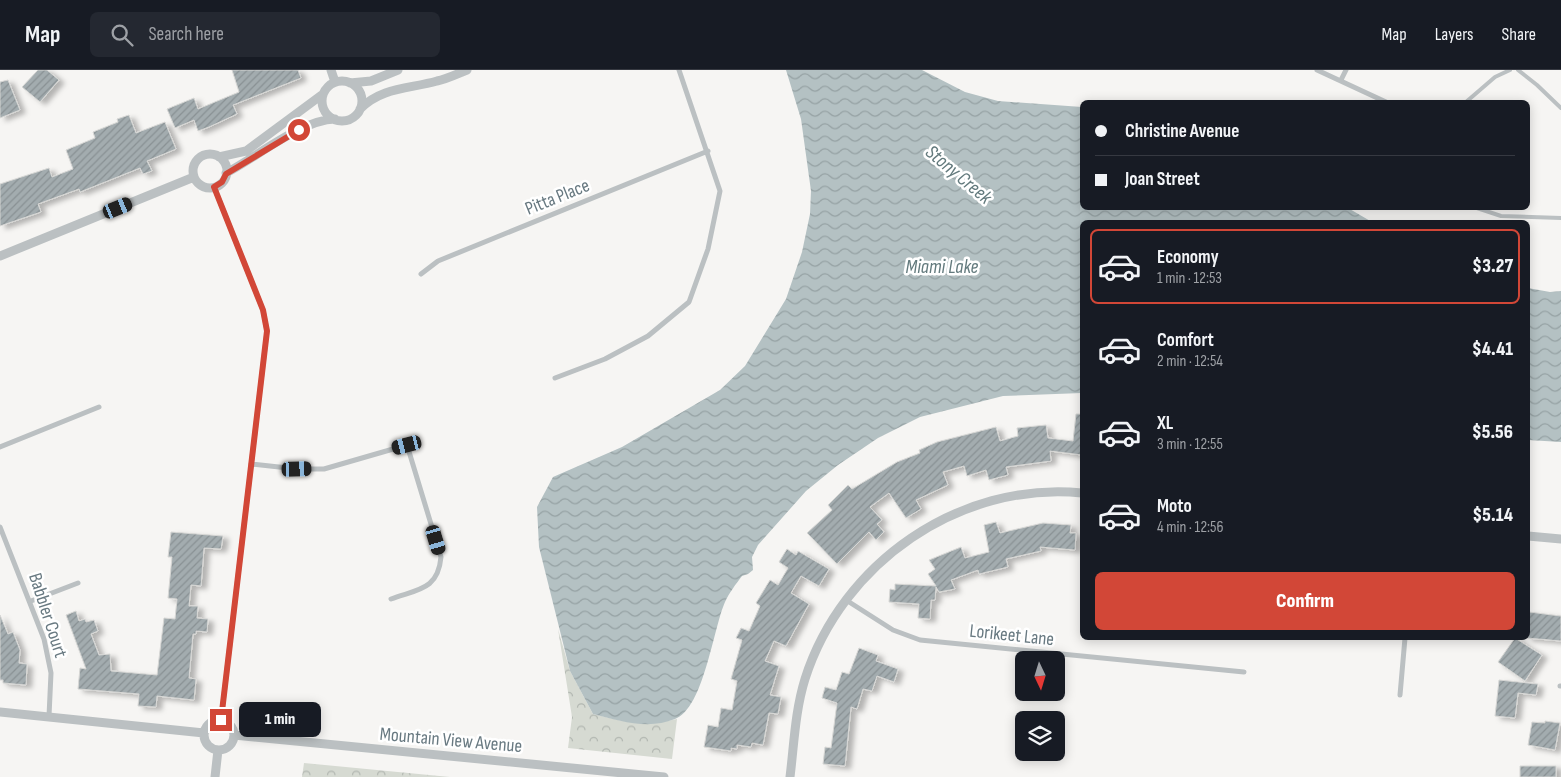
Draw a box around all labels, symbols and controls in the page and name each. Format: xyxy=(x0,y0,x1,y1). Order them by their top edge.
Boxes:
search box xyxy=(90,12,440,57)
text: Map xyxy=(25,20,60,49)
icon: search xyxy=(108,21,136,49)
text: Search here xyxy=(148,23,224,46)
text: Map xyxy=(1382,24,1407,45)
text: Layers xyxy=(1435,24,1474,45)
text: Share xyxy=(1502,24,1536,45)
route start xyxy=(288,119,310,141)
text: Christine Avenue xyxy=(1125,120,1239,143)
water label: Stony Creek xyxy=(920,140,997,210)
text: Joan Street xyxy=(1125,168,1200,191)
street label: Pitta Place xyxy=(522,174,593,221)
car xyxy=(101,195,134,221)
icon: car xyxy=(1097,244,1142,289)
text: Economy xyxy=(1157,246,1219,269)
water label: Miami Lake xyxy=(906,255,979,279)
text: $3.27 xyxy=(1472,255,1513,278)
text: 1 min · 12:53 xyxy=(1157,269,1222,288)
icon: car xyxy=(1097,327,1142,372)
text: Comfort xyxy=(1157,329,1214,352)
text: $4.41 xyxy=(1472,338,1513,361)
text: 2 min · 12:54 xyxy=(1157,352,1223,371)
icon: car xyxy=(1097,410,1142,455)
text: XL xyxy=(1157,412,1173,435)
text: $5.56 xyxy=(1472,421,1513,444)
car xyxy=(390,434,423,456)
text: 3 min · 12:55 xyxy=(1157,435,1223,454)
car xyxy=(281,461,312,477)
icon: car xyxy=(1097,493,1142,538)
text: Moto xyxy=(1157,495,1192,518)
text: $5.14 xyxy=(1472,504,1513,527)
text: 4 min · 12:56 xyxy=(1157,518,1223,537)
car xyxy=(424,523,447,557)
street label: Babbler Court xyxy=(23,570,72,661)
button: Confirm xyxy=(1095,572,1515,630)
street label: Lorikeet Lane xyxy=(968,620,1055,651)
north arrow xyxy=(1015,651,1065,701)
map controls xyxy=(1015,651,1065,761)
callout: 1 min xyxy=(238,702,321,738)
route end xyxy=(210,709,232,731)
text: 1 min xyxy=(265,710,295,729)
button: layers xyxy=(1015,711,1065,761)
street label: Mountain View Avenue xyxy=(379,723,523,758)

